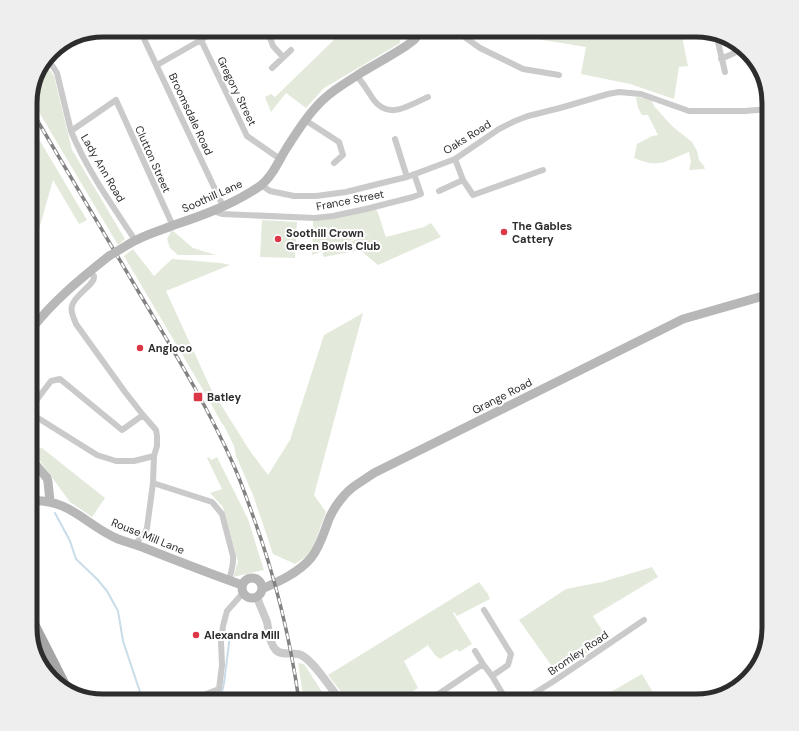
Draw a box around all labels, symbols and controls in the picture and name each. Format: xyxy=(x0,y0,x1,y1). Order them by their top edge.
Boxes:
street label: Gregory Street xyxy=(214,54,260,128)
street label: Broomsdale Road xyxy=(166,71,216,157)
street label: Oaks Road xyxy=(440,117,494,157)
street label: Clutton Street xyxy=(132,123,174,195)
street label: Lady Ann Road xyxy=(78,132,128,205)
street label: Soothill Lane xyxy=(180,176,244,216)
street label: France Street xyxy=(315,187,385,213)
place label: The Gables Cattery xyxy=(512,219,572,246)
place label: Soothill Crown Green Bowls Club xyxy=(286,226,381,253)
marker: The Gables Cattery xyxy=(499,227,509,237)
marker: Soothill Crown Green Bowls Club xyxy=(273,234,283,244)
place label: Angloco xyxy=(148,341,192,355)
marker: Angloco xyxy=(135,343,145,353)
street label: Grange Road xyxy=(470,375,534,417)
place label: Batley xyxy=(207,390,241,404)
marker: Batley xyxy=(192,391,204,403)
street label: Rouse Mill Lane xyxy=(109,515,187,557)
place label: Alexandra Mill xyxy=(204,628,280,642)
street label: Bromley Road xyxy=(545,628,611,678)
marker: Alexandra Mill xyxy=(191,630,201,640)

